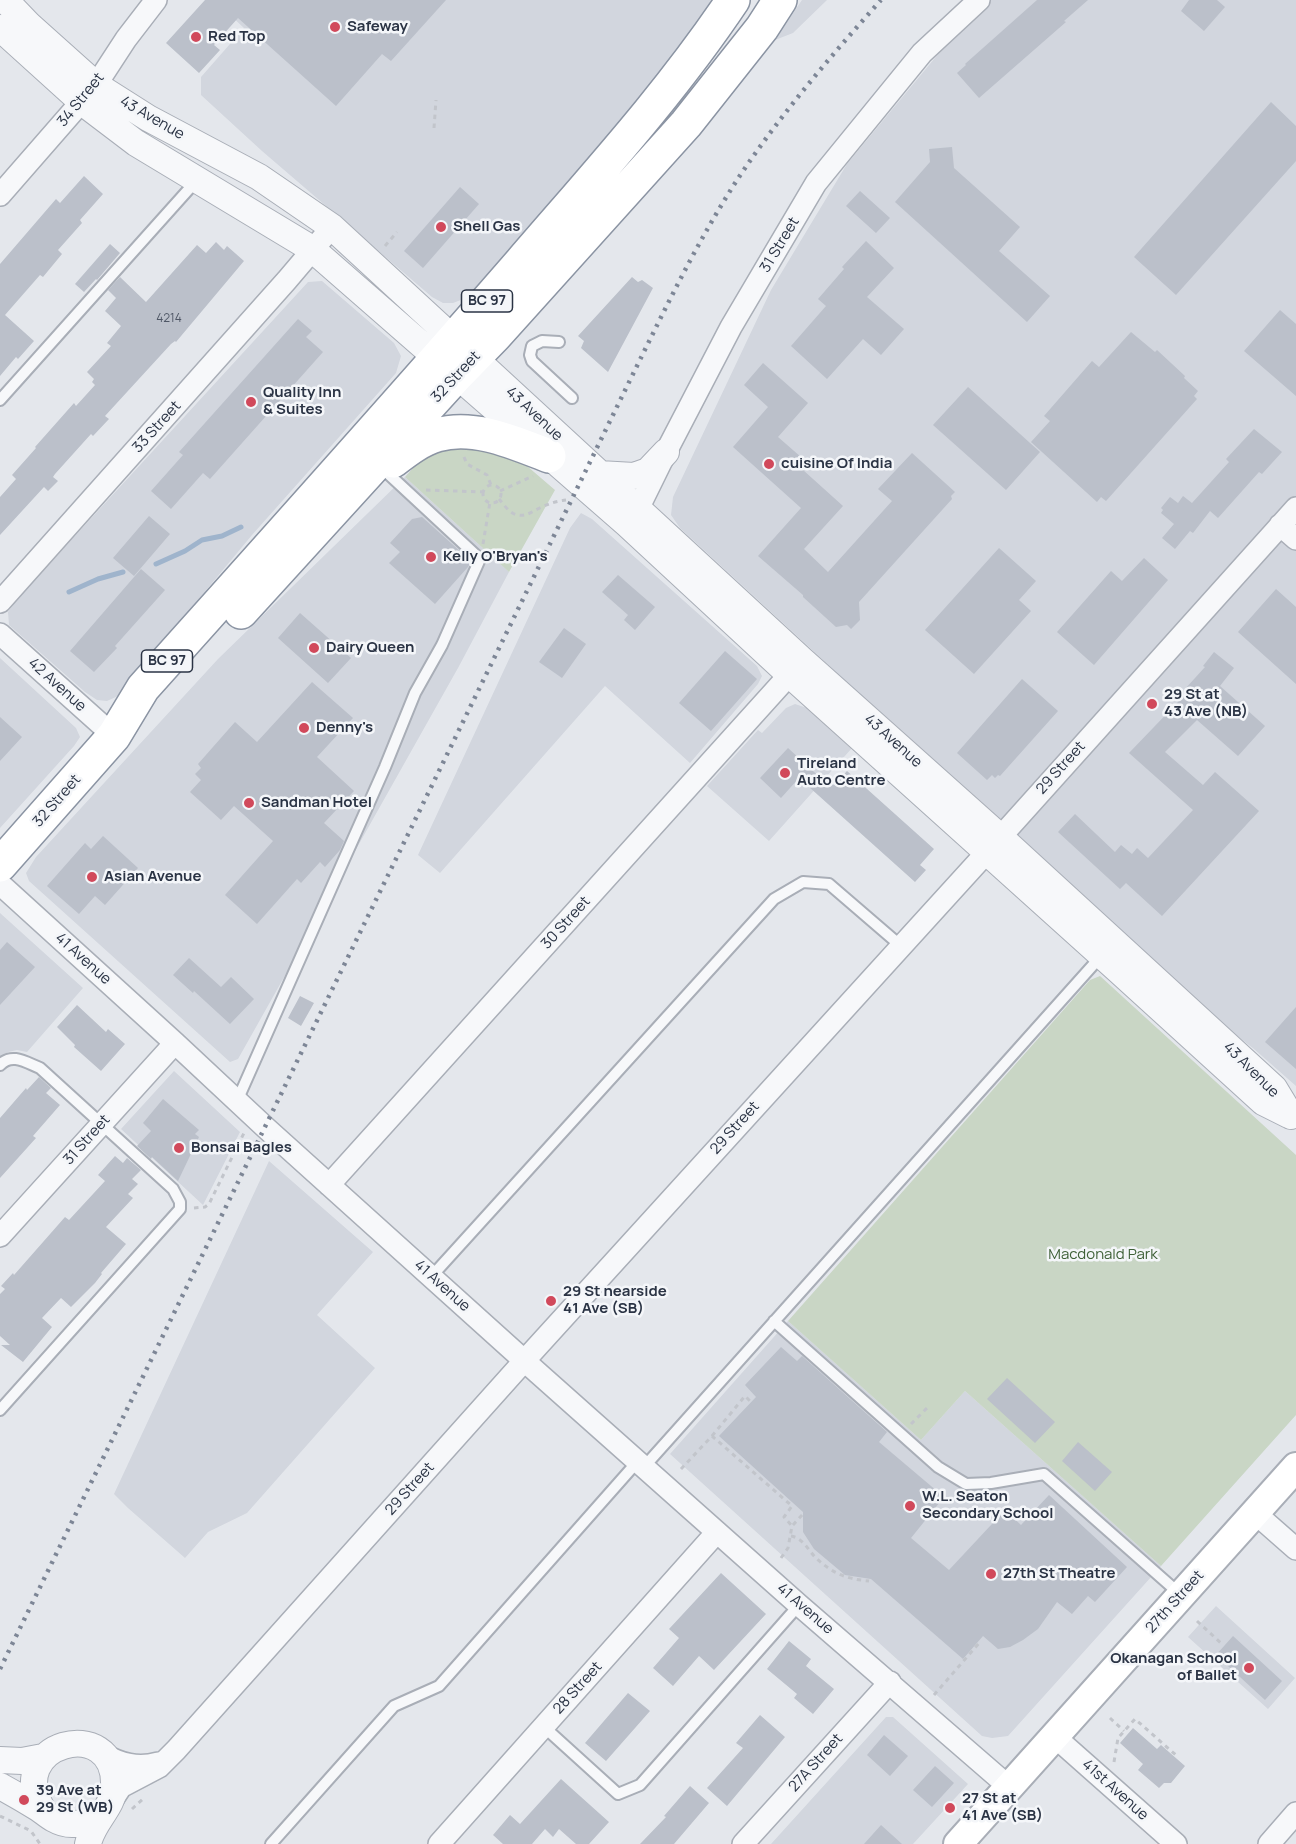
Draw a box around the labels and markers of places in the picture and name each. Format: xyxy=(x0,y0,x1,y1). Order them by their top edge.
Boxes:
place label: Safeway xyxy=(347,18,408,36)
marker: Safeway xyxy=(328,20,342,34)
place label: Red Top xyxy=(208,28,266,46)
marker: Red Top xyxy=(189,30,203,44)
place label: Shell Gas xyxy=(453,218,520,236)
marker: Shell Gas xyxy=(434,220,448,234)
place label: Quality Inn & Suites xyxy=(263,384,341,419)
marker: Quality Inn & Suites xyxy=(244,395,258,409)
place label: cuisine Of India xyxy=(781,455,892,473)
marker: cuisine Of India xyxy=(762,457,776,471)
place label: Kelly O'Bryan's xyxy=(443,548,548,566)
marker: Kelly O'Bryan's xyxy=(424,550,438,564)
place label: Dairy Queen xyxy=(326,639,414,657)
marker: Dairy Queen xyxy=(307,641,321,655)
place label: 29 St at 43 Ave (NB) xyxy=(1164,686,1248,721)
marker: 29 St at 43 Ave (NB) xyxy=(1145,697,1159,711)
place label: Denny's xyxy=(316,719,373,737)
marker: Denny's xyxy=(297,721,311,735)
place label: Tireland Auto Centre xyxy=(797,755,885,790)
marker: Tireland Auto Centre xyxy=(778,766,792,780)
place label: Sandman Hotel xyxy=(261,794,372,812)
marker: Sandman Hotel xyxy=(242,796,256,810)
place label: Asian Avenue xyxy=(104,868,201,886)
marker: Asian Avenue xyxy=(85,870,99,884)
place label: Bonsai Bagles xyxy=(191,1139,292,1157)
marker: Bonsai Bagles xyxy=(172,1141,186,1155)
place label: 29 St nearside 41 Ave (SB) xyxy=(563,1283,667,1318)
marker: 29 St nearside 41 Ave (SB) xyxy=(544,1294,558,1308)
place label: W.L. Seaton Secondary School xyxy=(922,1488,1053,1523)
marker: W.L. Seaton Secondary School xyxy=(903,1499,917,1513)
place label: 27th St Theatre xyxy=(1003,1565,1116,1583)
marker: 27th St Theatre xyxy=(984,1567,998,1581)
place label: Okanagan School of Ballet xyxy=(1110,1650,1237,1685)
marker: Okanagan School of Ballet xyxy=(1242,1661,1256,1675)
place label: 39 Ave at 29 St (WB) xyxy=(36,1782,114,1817)
place label: 27 St at 41 Ave (SB) xyxy=(962,1790,1043,1825)
marker: 39 Ave at 29 St (WB) xyxy=(17,1793,31,1807)
marker: 27 St at 41 Ave (SB) xyxy=(943,1801,957,1815)

